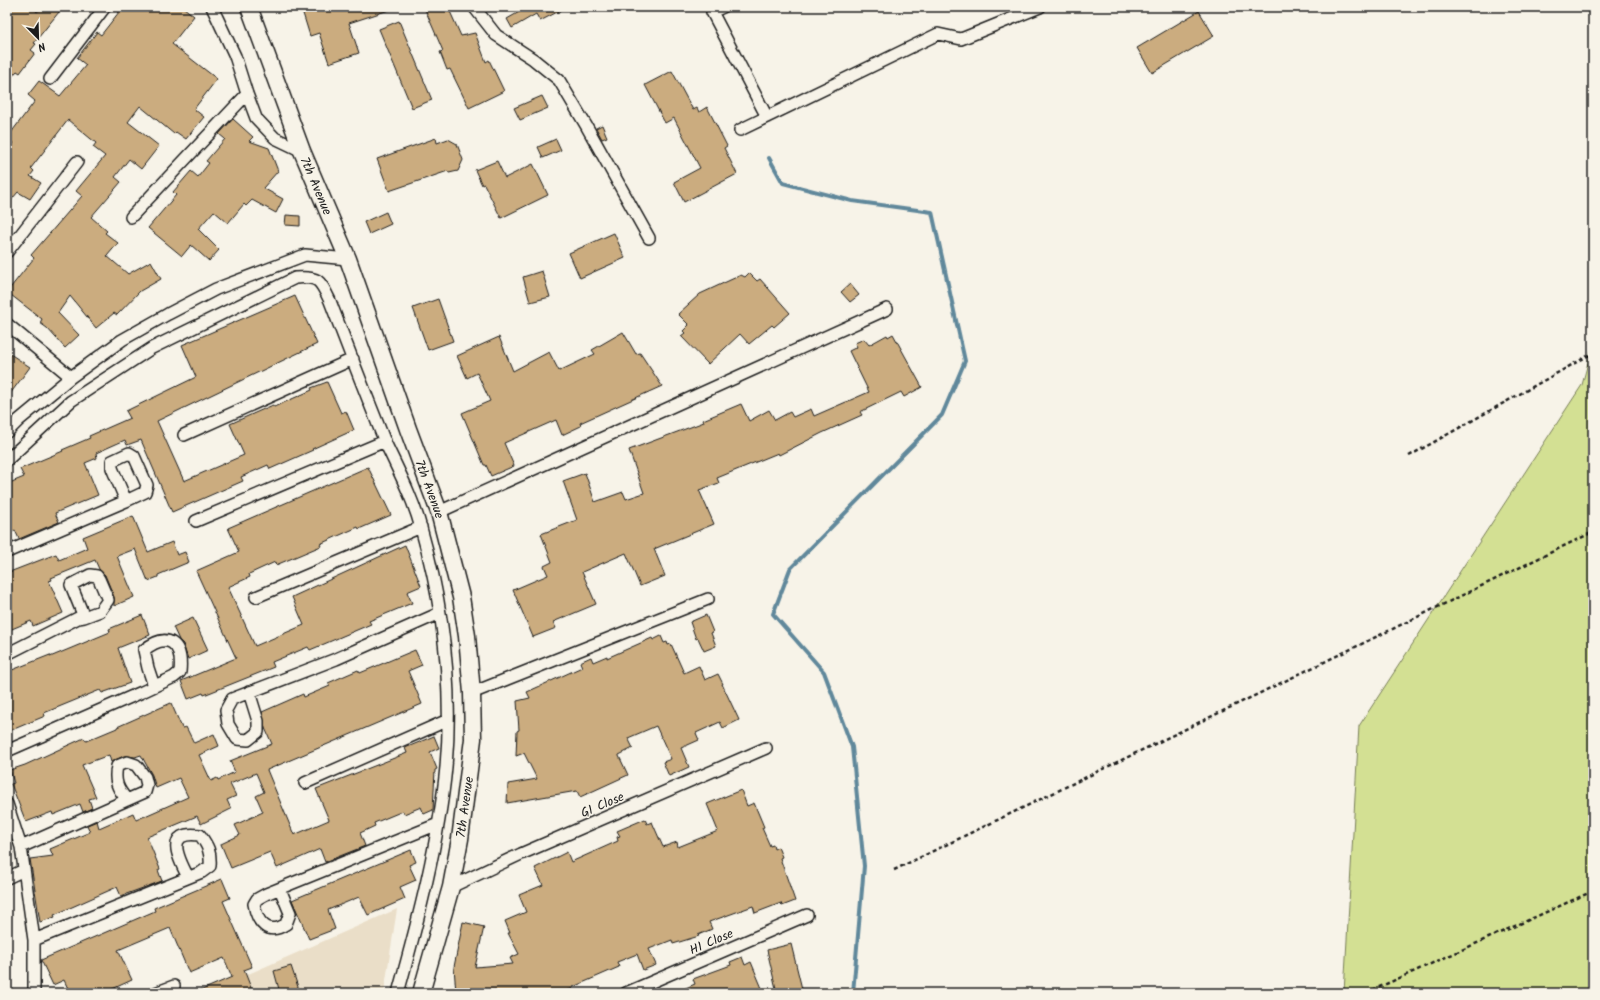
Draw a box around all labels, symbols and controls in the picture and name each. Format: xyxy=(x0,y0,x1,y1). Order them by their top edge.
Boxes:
north arrow xyxy=(18,18,58,58)
text: N xyxy=(35,37,48,56)
street label: 7th Avenue xyxy=(294,154,337,219)
street label: 7th Avenue xyxy=(408,457,449,521)
street label: 7th Avenue xyxy=(451,775,480,839)
street label: G1 Close xyxy=(578,787,628,824)
street label: H1 Close xyxy=(686,924,737,961)

